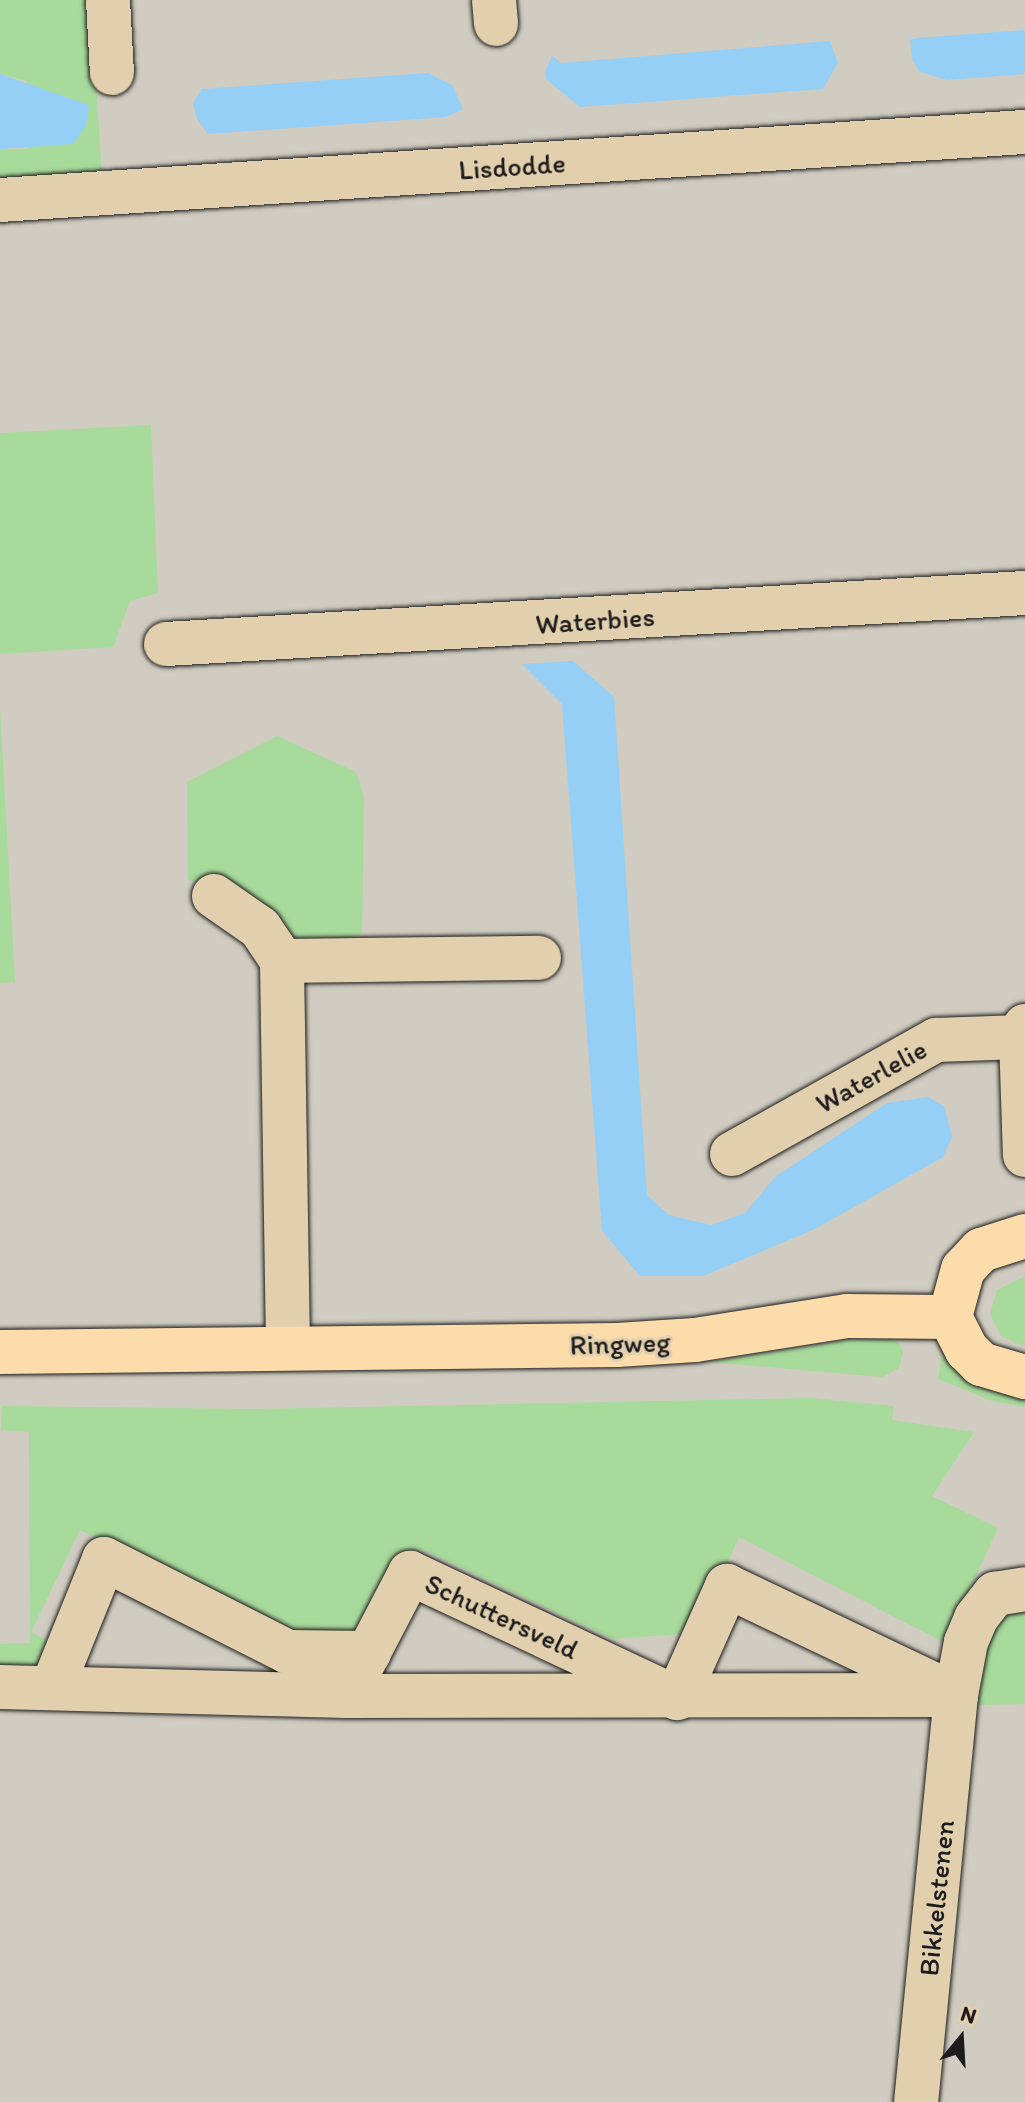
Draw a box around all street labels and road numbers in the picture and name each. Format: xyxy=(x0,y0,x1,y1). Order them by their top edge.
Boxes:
street label: Lisdodde xyxy=(457,146,567,186)
street label: Waterbies xyxy=(534,599,656,641)
street label: Waterlelie xyxy=(810,1032,932,1120)
street label: Ringweg xyxy=(569,1324,671,1362)
street label: Schuttersveld xyxy=(420,1566,584,1666)
street label: Bikkelstenen xyxy=(911,1818,961,1978)

